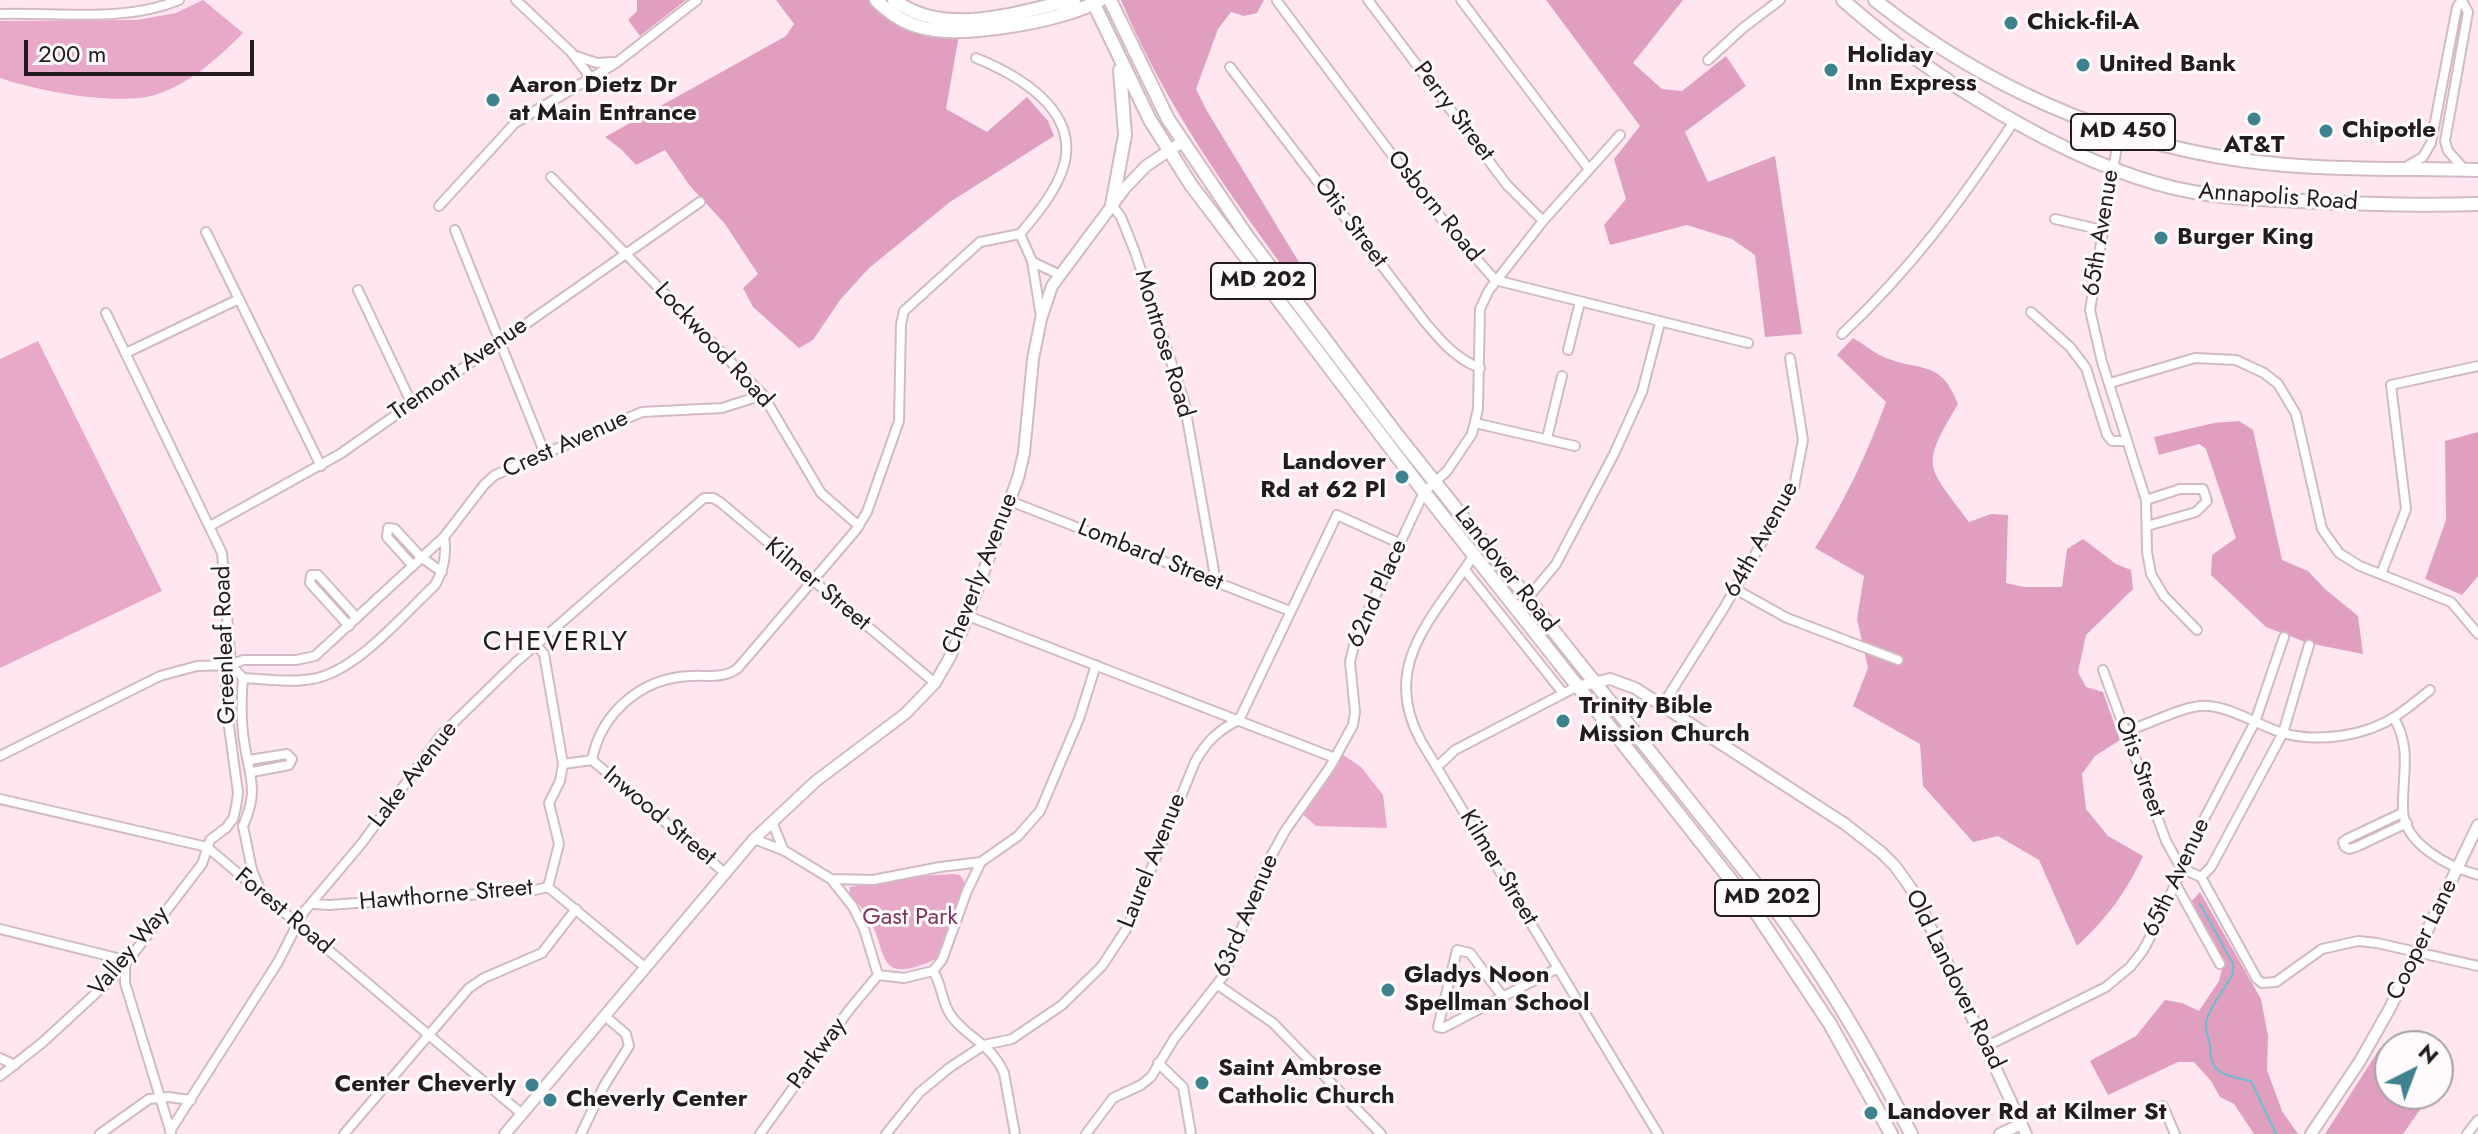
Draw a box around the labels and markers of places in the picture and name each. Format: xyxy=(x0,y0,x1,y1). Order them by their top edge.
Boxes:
place label: Chick-fil-A xyxy=(2027,9,2139,37)
marker: Chick-fil-A xyxy=(2002,14,2020,32)
place label: Holiday Inn Express xyxy=(1847,42,1977,98)
place label: United Bank xyxy=(2099,51,2236,79)
marker: United Bank xyxy=(2074,56,2092,74)
marker: Holiday Inn Express xyxy=(1822,61,1840,79)
place label: Aaron Dietz Dr at Main Entrance xyxy=(509,72,697,128)
marker: Aaron Dietz Dr at Main Entrance xyxy=(484,91,502,109)
marker: AT&T xyxy=(2245,110,2263,128)
place label: Chipotle xyxy=(2342,117,2436,145)
marker: Chipotle xyxy=(2317,122,2335,140)
place label: AT&T xyxy=(2224,132,2284,160)
place label: Burger King xyxy=(2177,224,2314,252)
marker: Burger King xyxy=(2152,229,2170,247)
place label: Landover Rd at 62 Pl xyxy=(1260,449,1386,505)
marker: Landover Rd at 62 Pl xyxy=(1393,468,1411,486)
place label: Trinity Bible Mission Church xyxy=(1579,693,1750,749)
marker: Trinity Bible Mission Church xyxy=(1554,712,1572,730)
place label: Gladys Noon Spellman School xyxy=(1404,962,1589,1018)
marker: Gladys Noon Spellman School xyxy=(1379,981,1397,999)
place label: Saint Ambrose Catholic Church xyxy=(1218,1055,1395,1111)
place label: Center Cheverly xyxy=(334,1071,516,1099)
marker: Saint Ambrose Catholic Church xyxy=(1193,1074,1211,1092)
marker: Center Cheverly xyxy=(523,1076,541,1094)
place label: Cheverly Center xyxy=(566,1086,748,1114)
marker: Cheverly Center xyxy=(541,1091,559,1109)
place label: Landover Rd at Kilmer St xyxy=(1887,1099,2166,1127)
marker: Landover Rd at Kilmer St xyxy=(1862,1104,1880,1122)

